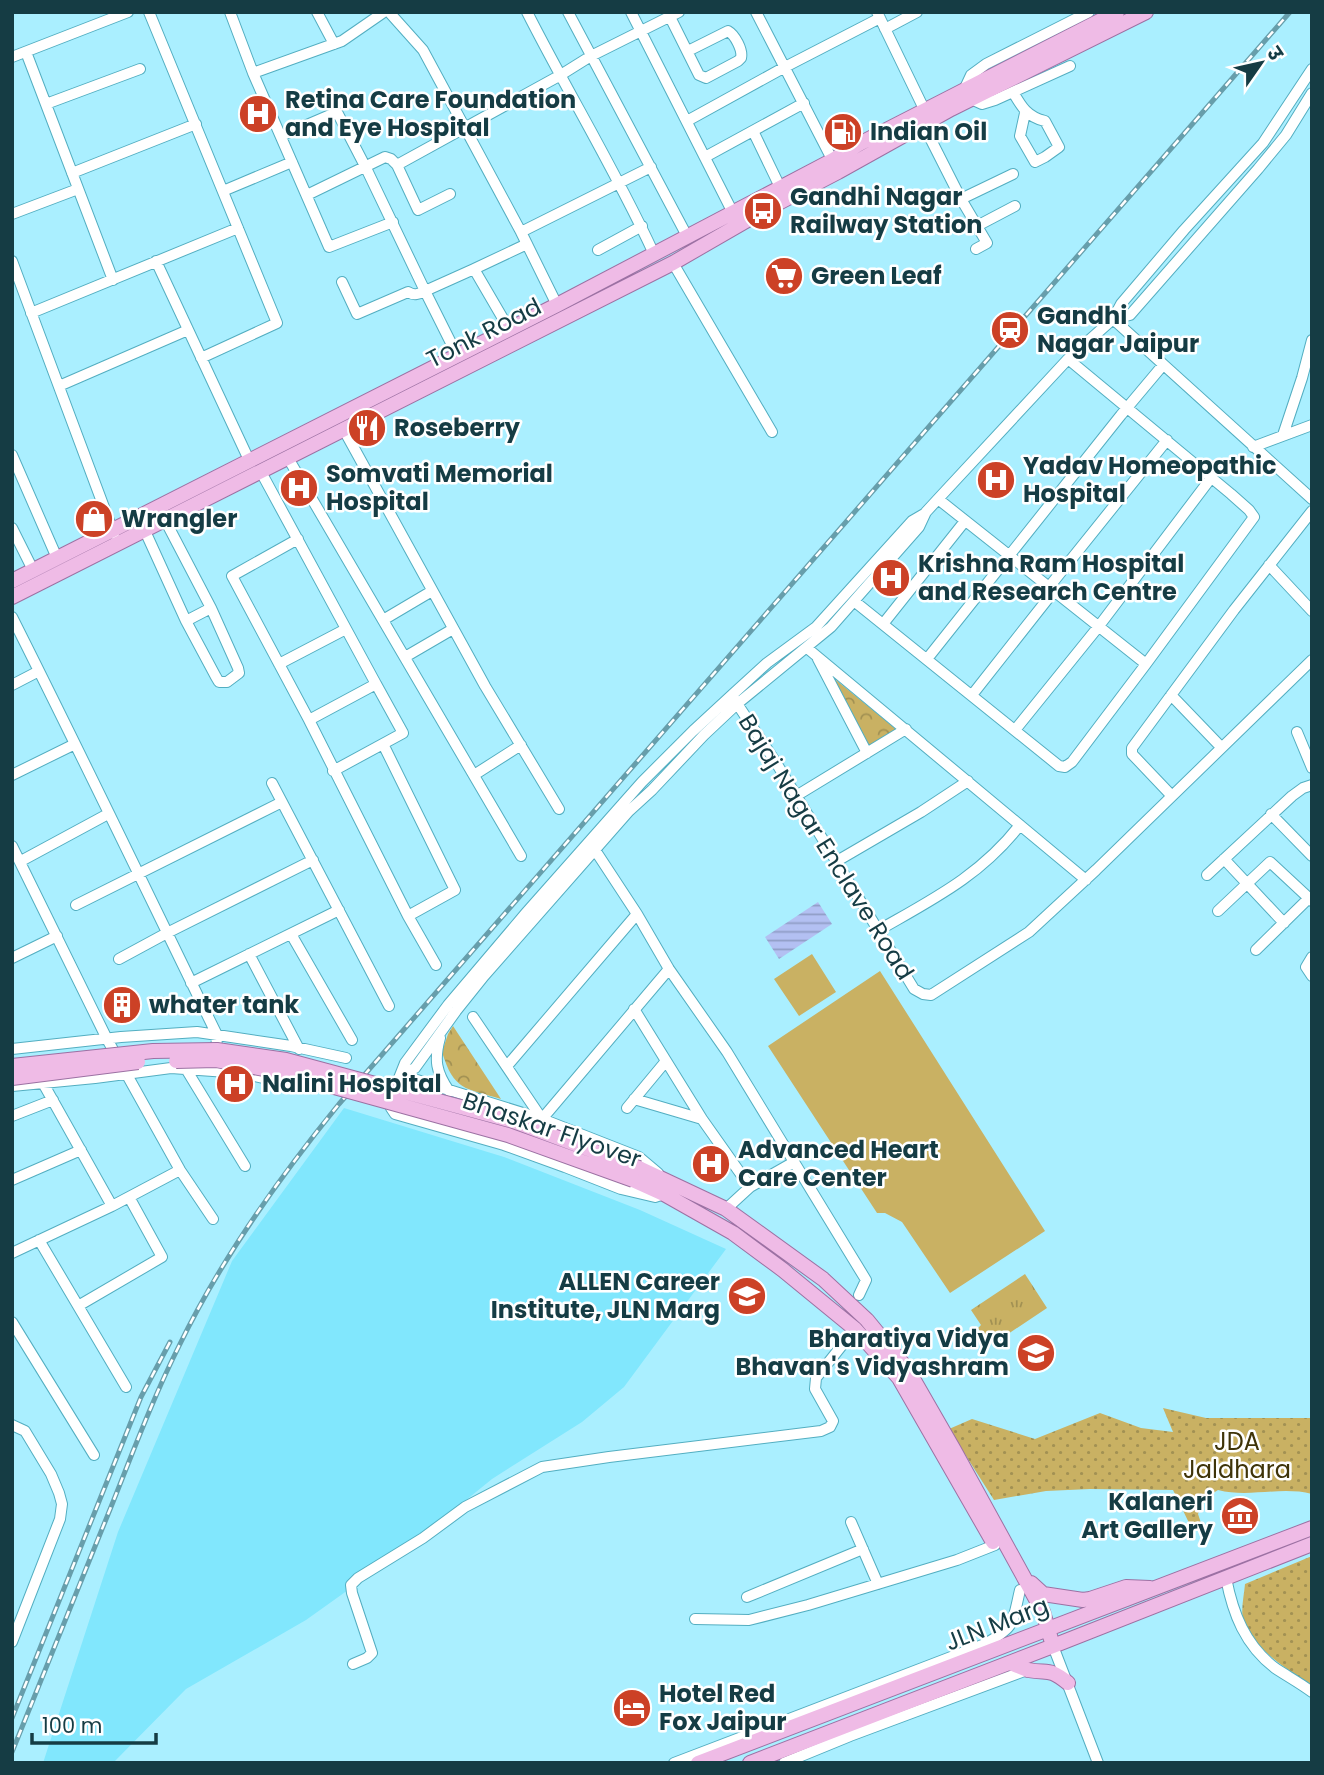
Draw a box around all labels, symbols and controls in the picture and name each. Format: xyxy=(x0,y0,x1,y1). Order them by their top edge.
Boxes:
north arrow xyxy=(1226,28,1296,98)
text: उ xyxy=(1260,41,1290,67)
place label: Retina Care Foundation and Eye Hospital xyxy=(285,83,576,144)
hospital icon: Retina Care Foundation and Eye Hospital xyxy=(237,93,279,135)
fuel station icon: Indian Oil xyxy=(822,111,864,153)
place label: Indian Oil xyxy=(870,115,987,148)
place label: Gandhi Nagar Railway Station xyxy=(790,180,983,241)
bus stop icon: Gandhi Nagar Railway Station xyxy=(742,190,784,232)
supermarket icon: Green Leaf xyxy=(763,255,805,297)
place label: Green Leaf xyxy=(811,259,942,292)
street label: Tonk Road xyxy=(421,290,547,376)
place label: Gandhi Nagar Jaipur xyxy=(1037,299,1199,360)
station icon: Gandhi Nagar Jaipur xyxy=(989,309,1031,351)
restaurant icon: Roseberry xyxy=(346,407,388,449)
place label: Roseberry xyxy=(394,411,521,444)
place label: Yadav Homeopathic Hospital xyxy=(1023,449,1277,510)
place label: Somvati Memorial Hospital xyxy=(326,457,553,518)
hospital icon: Yadav Homeopathic Hospital xyxy=(975,459,1017,501)
hospital icon: Somvati Memorial Hospital xyxy=(278,467,320,509)
shop icon: Wrangler xyxy=(73,498,115,540)
place label: Wrangler xyxy=(121,502,237,535)
place label: Krishna Ram Hospital and Research Centre xyxy=(918,547,1184,608)
hospital icon: Krishna Ram Hospital and Research Centre xyxy=(870,557,912,599)
street label: Bajaj Nagar Enclave Road xyxy=(731,707,922,986)
building icon: whater tank xyxy=(101,984,143,1026)
place label: whater tank xyxy=(149,988,299,1021)
hospital icon: Nalini Hospital xyxy=(214,1063,256,1105)
place label: Nalini Hospital xyxy=(262,1067,442,1100)
street label: Bhaskar Flyover xyxy=(458,1083,646,1176)
place label: Advanced Heart Care Center xyxy=(738,1133,939,1194)
hospital icon: Advanced Heart Care Center xyxy=(690,1143,732,1185)
place label: ALLEN Career Institute, JLN Marg xyxy=(491,1265,720,1326)
school or university icon: ALLEN Career Institute, JLN Marg xyxy=(726,1275,768,1317)
place label: Bharatiya Vidya Bhavan's Vidyashram xyxy=(736,1322,1009,1383)
school or university icon: Bharatiya Vidya Bhavan's Vidyashram xyxy=(1015,1332,1057,1374)
park label: JDA Jaldhara xyxy=(1183,1425,1291,1486)
place label: Kalaneri Art Gallery xyxy=(1081,1485,1214,1546)
museum icon: Kalaneri Art Gallery xyxy=(1219,1495,1261,1537)
street label: JLN Marg xyxy=(940,1589,1053,1658)
place label: Hotel Red Fox Jaipur xyxy=(659,1677,787,1738)
hotel icon: Hotel Red Fox Jaipur xyxy=(611,1687,653,1729)
scale bar xyxy=(32,1702,156,1746)
text: 100 m xyxy=(42,1711,102,1740)

